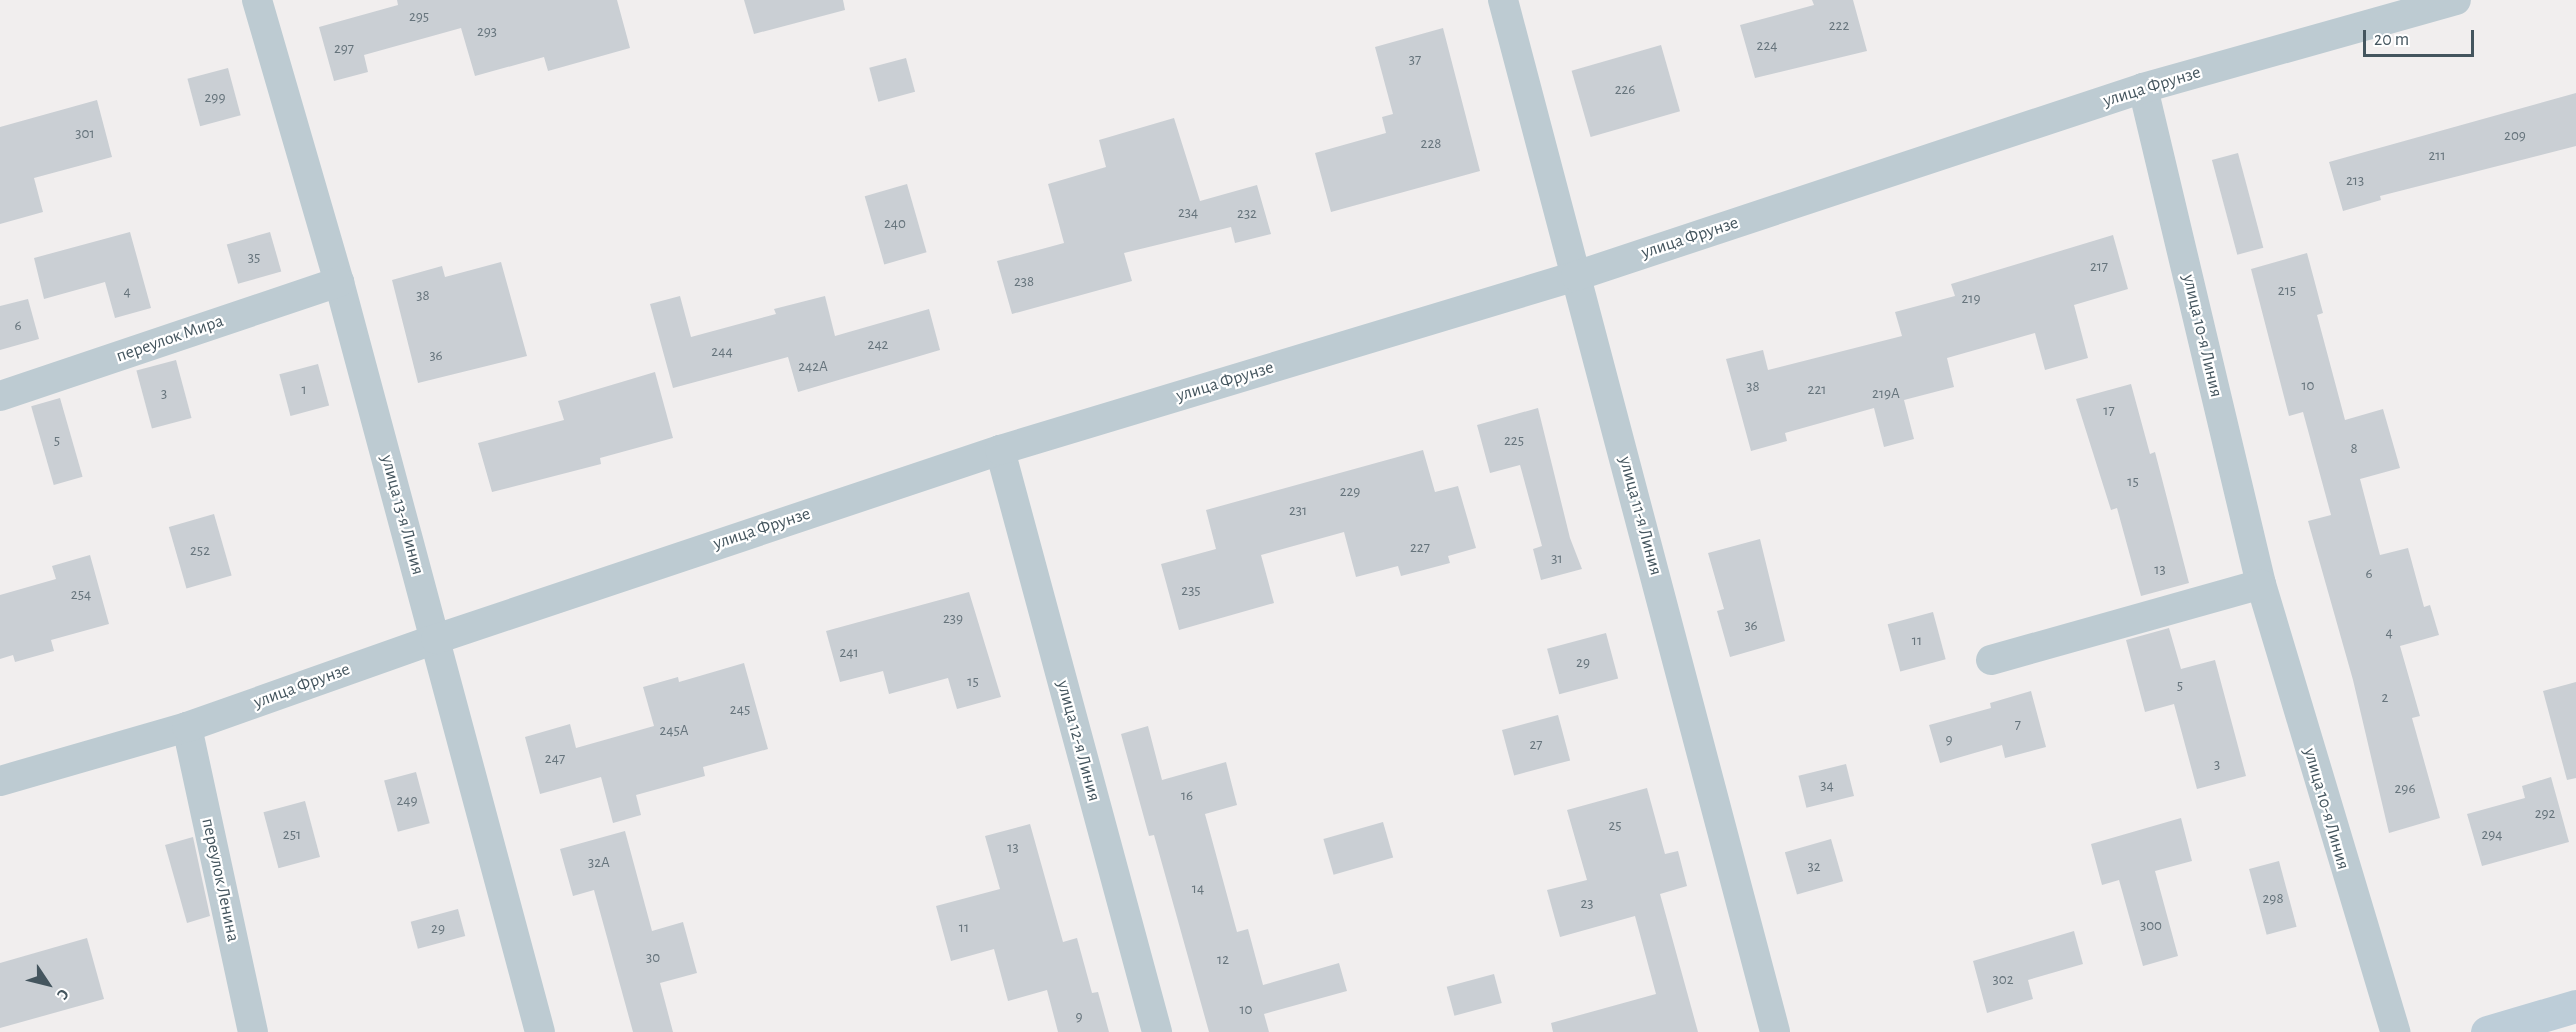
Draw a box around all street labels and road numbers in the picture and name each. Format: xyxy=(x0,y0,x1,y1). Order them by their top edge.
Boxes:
street label: улица Фрунзе xyxy=(2101,62,2203,112)
street label: улица Фрунзе xyxy=(1639,212,1741,264)
street label: улица 10-я Линия xyxy=(2177,273,2227,399)
street label: переулок Мира xyxy=(114,311,226,367)
street label: улица Фрунзе xyxy=(1174,357,1276,407)
street label: улица 13-я Линия xyxy=(376,453,428,577)
street label: улица 11-я Линия xyxy=(1614,454,1666,578)
street label: улица Фрунзе xyxy=(711,503,813,555)
street label: улица Фрунзе xyxy=(251,659,353,713)
street label: улица 12-я Линия xyxy=(1052,678,1104,804)
street label: улица 10-я Линия xyxy=(2298,746,2354,872)
street label: переулок Ленина xyxy=(196,816,244,944)

